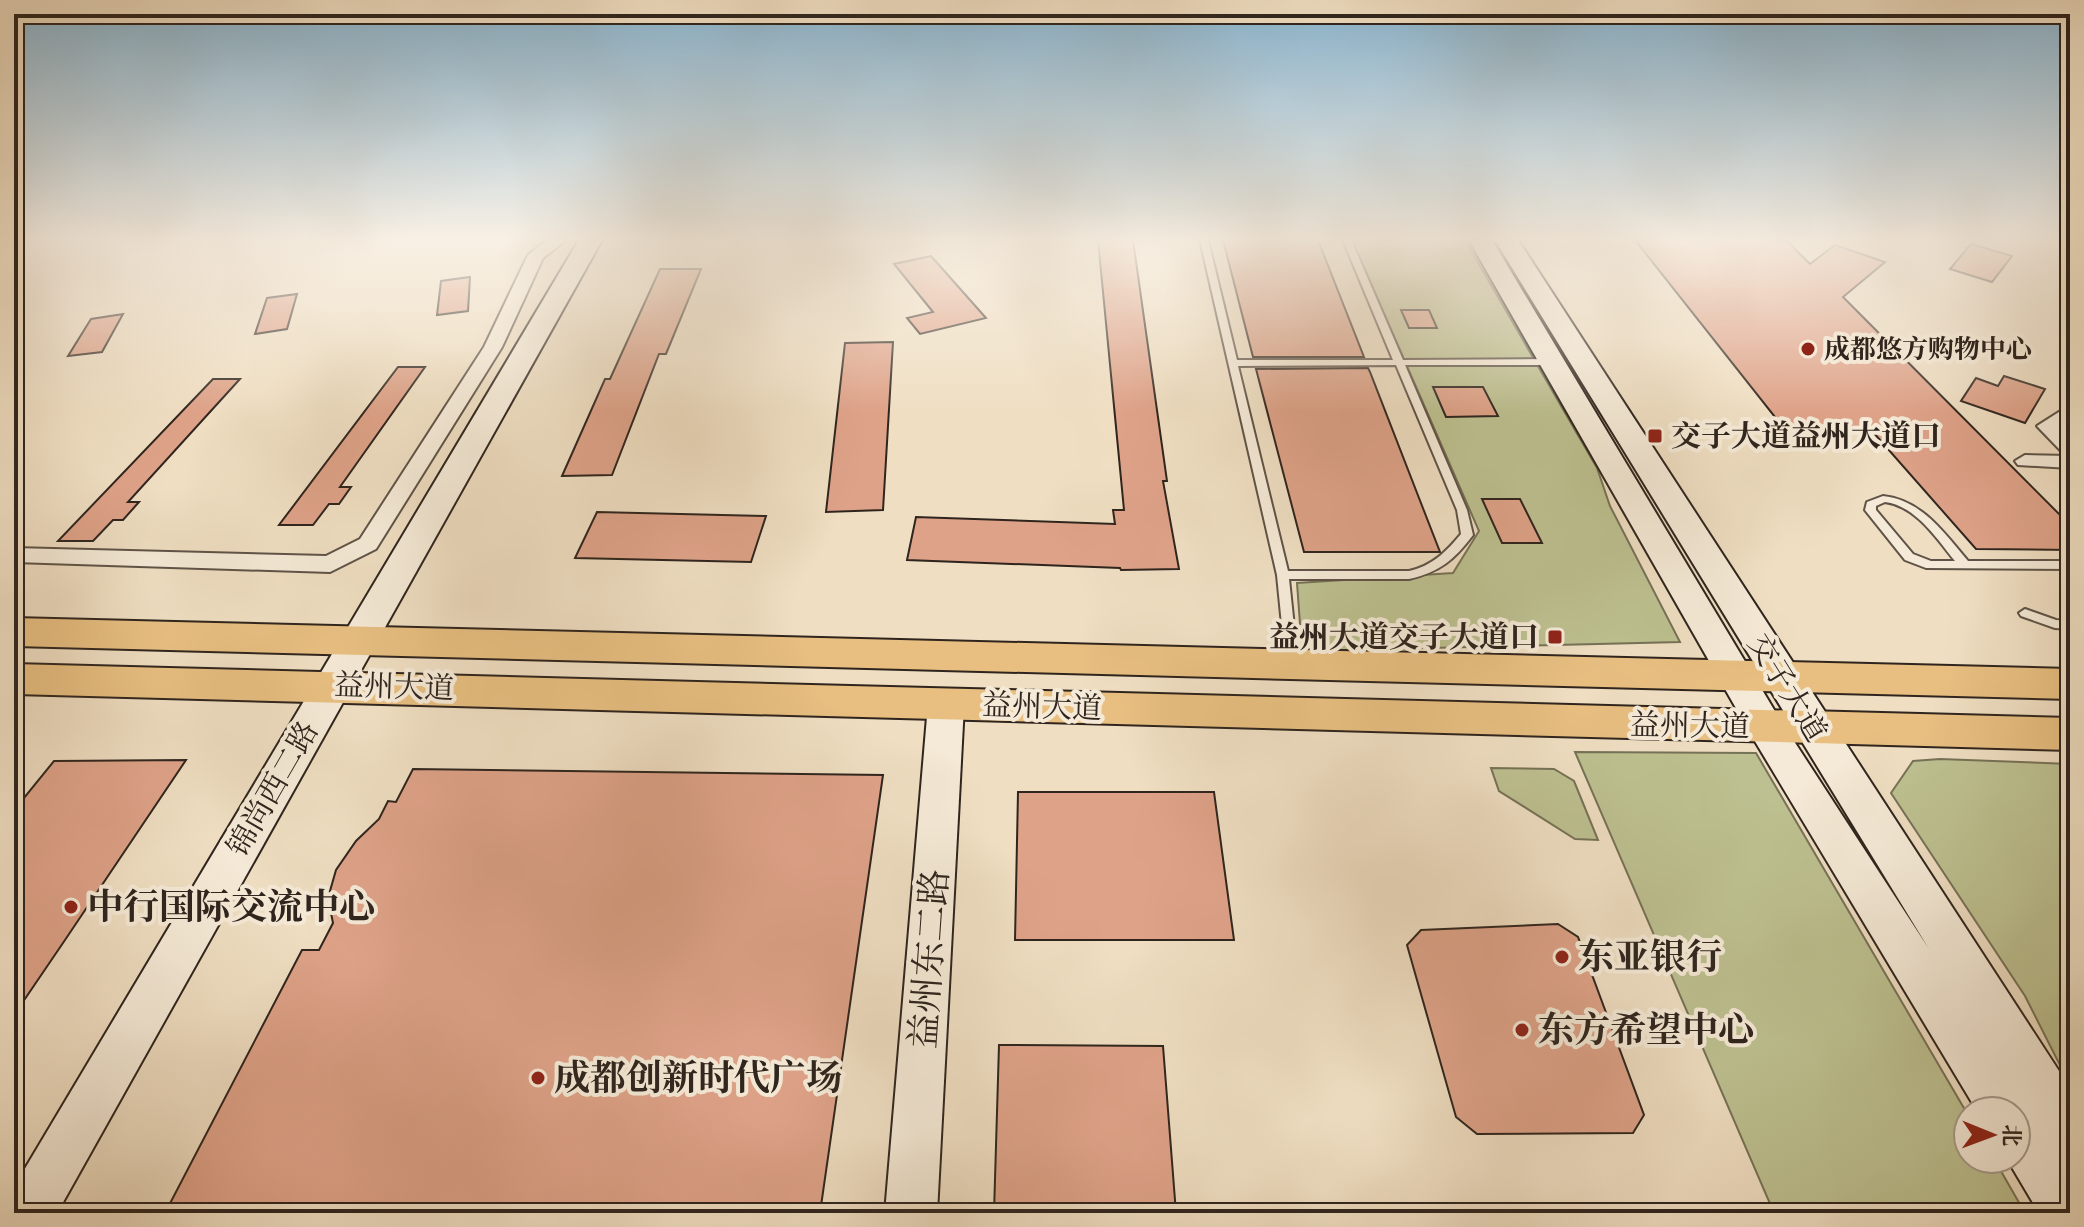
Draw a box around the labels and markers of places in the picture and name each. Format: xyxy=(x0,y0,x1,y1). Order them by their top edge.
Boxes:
place label: 成都悠方购物中心 xyxy=(1824,334,2032,365)
marker: 成都悠方购物中心 xyxy=(1799,340,1817,358)
place label: 交子大道益州大道口 xyxy=(1671,419,1941,454)
marker: 交子大道益州大道口 xyxy=(1646,427,1664,445)
place label: 益州大道交子大道口 xyxy=(1269,620,1539,655)
marker: 益州大道交子大道口 xyxy=(1546,628,1564,646)
place label: 中行国际交流中心 xyxy=(87,886,375,928)
marker: 中行国际交流中心 xyxy=(62,898,80,916)
place label: 东亚银行 xyxy=(1578,936,1722,978)
marker: 东亚银行 xyxy=(1553,948,1571,966)
place label: 东方希望中心 xyxy=(1538,1009,1754,1051)
marker: 东方希望中心 xyxy=(1513,1021,1531,1039)
place label: 成都创新时代广场 xyxy=(554,1057,842,1099)
marker: 成都创新时代广场 xyxy=(529,1069,547,1087)

